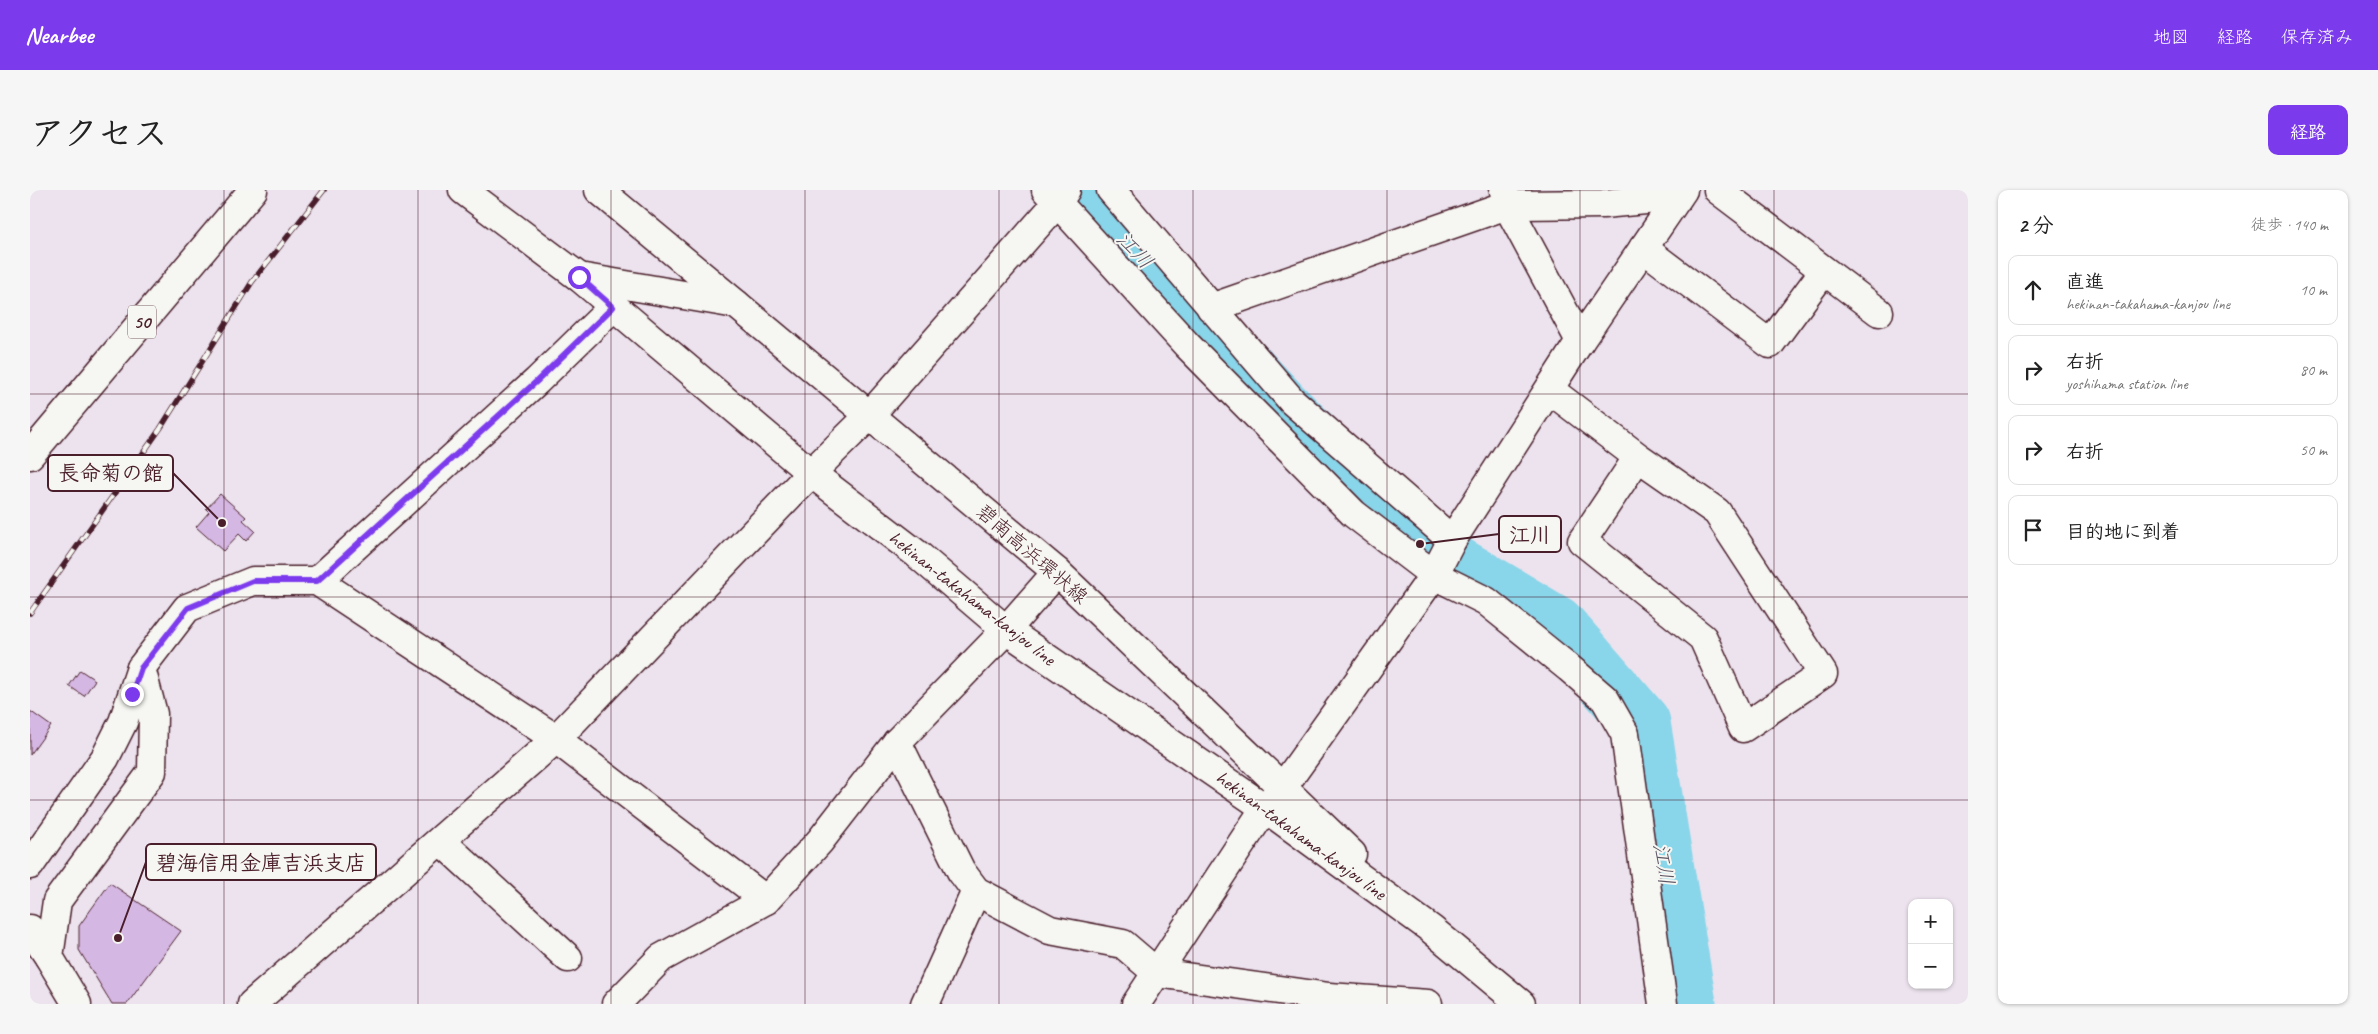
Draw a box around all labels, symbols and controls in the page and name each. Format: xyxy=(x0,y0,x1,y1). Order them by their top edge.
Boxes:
text: Nearbee xyxy=(25,20,93,50)
text: 地図 xyxy=(2153,26,2189,48)
text: 経路 xyxy=(2217,26,2253,48)
text: 保存済み xyxy=(2281,26,2353,48)
button: 経路 xyxy=(2268,105,2348,155)
text: アクセス xyxy=(30,111,168,156)
text: 2 分 xyxy=(2018,212,2054,238)
text: 徒歩 · 140 m xyxy=(2251,215,2328,235)
water label: 江川 xyxy=(1111,226,1159,274)
route start xyxy=(568,266,591,289)
text: 直進 xyxy=(2066,270,2104,294)
icon: ahead xyxy=(2019,276,2047,304)
text: 10 m xyxy=(2300,280,2327,300)
text: hekinan-takahama-kanjou line xyxy=(2066,294,2230,314)
road number: 50 xyxy=(128,305,156,338)
text: 右折 xyxy=(2066,350,2104,374)
icon: right xyxy=(2019,356,2047,384)
text: 80 m xyxy=(2300,360,2327,380)
text: yoshihama station line xyxy=(2066,374,2188,394)
icon: right xyxy=(2019,436,2047,464)
text: 右折 xyxy=(2066,440,2104,464)
text: 50 m xyxy=(2300,440,2327,460)
callout: 長命菊の館 xyxy=(48,455,173,491)
text: 長命菊の館 xyxy=(59,460,164,486)
street label: 碧南高浜環状線 xyxy=(971,499,1093,609)
callout: 江川 xyxy=(1499,516,1561,552)
icon: arrive xyxy=(2019,516,2047,544)
text: 目的地に到着 xyxy=(2066,520,2180,544)
text: 江川 xyxy=(1509,522,1551,548)
street label: hekinan-takahama-kanjou line xyxy=(884,525,1062,672)
route end xyxy=(121,683,144,706)
street label: hekinan-takahama-kanjou line xyxy=(1211,765,1392,906)
water label: 江川 xyxy=(1648,841,1680,887)
callout: 碧海信用金庫吉浜支店 xyxy=(146,844,376,880)
text: 碧海信用金庫吉浜支店 xyxy=(156,850,366,876)
map controls xyxy=(1908,899,1953,989)
button: + xyxy=(1908,899,1953,944)
button: − xyxy=(1908,944,1953,989)

